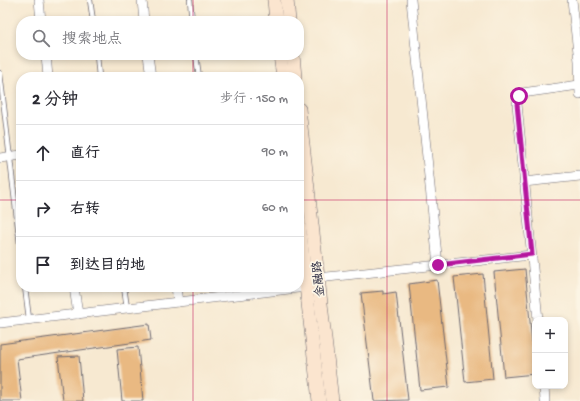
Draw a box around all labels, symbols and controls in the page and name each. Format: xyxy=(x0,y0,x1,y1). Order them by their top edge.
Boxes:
search box xyxy=(16,16,304,60)
icon: search xyxy=(30,27,52,49)
text: 搜索地点 xyxy=(62,31,122,49)
route start xyxy=(510,87,528,105)
text: 2 分钟 xyxy=(32,91,78,111)
text: 步行 · 150 m xyxy=(220,92,288,107)
icon: ahead xyxy=(32,142,54,164)
text: 直行 xyxy=(70,145,100,163)
text: 90 m xyxy=(262,145,288,160)
icon: right xyxy=(32,198,54,220)
text: 右转 xyxy=(70,201,100,219)
text: 60 m xyxy=(262,201,288,216)
icon: arrive xyxy=(32,254,54,276)
route end xyxy=(429,256,447,274)
text: 到达目的地 xyxy=(70,257,145,275)
street label: 金融路 xyxy=(310,260,329,298)
map controls xyxy=(532,317,568,389)
button: + xyxy=(532,317,568,353)
button: − xyxy=(532,353,568,389)

